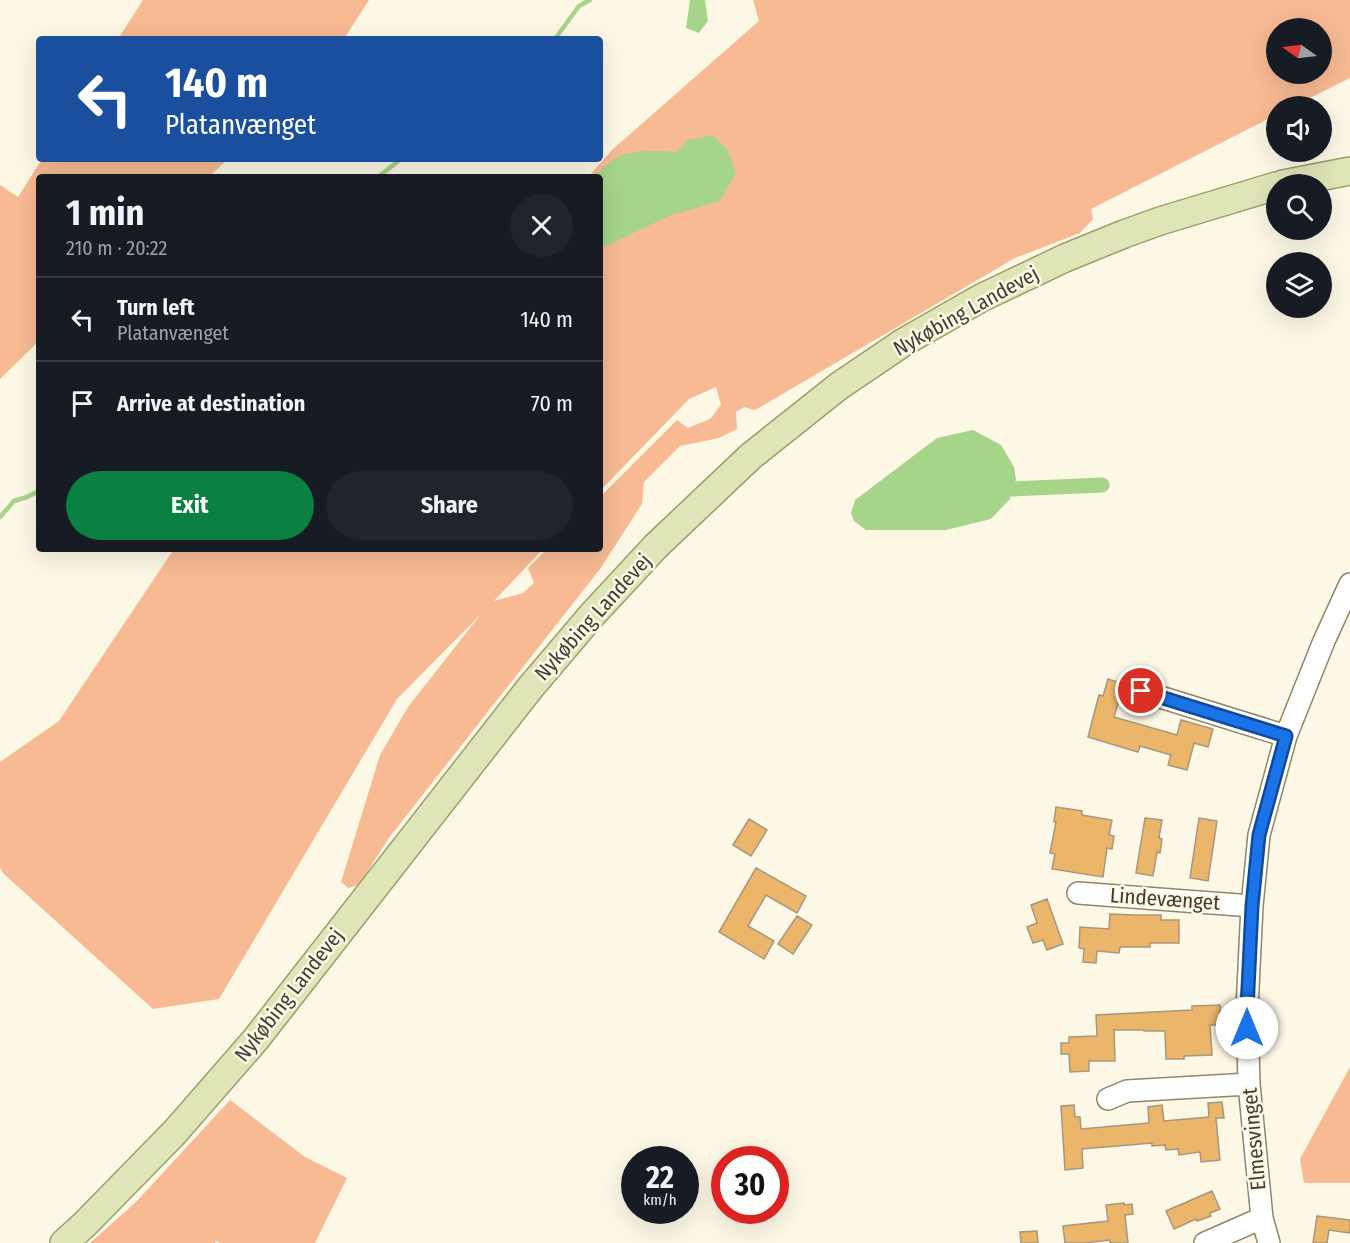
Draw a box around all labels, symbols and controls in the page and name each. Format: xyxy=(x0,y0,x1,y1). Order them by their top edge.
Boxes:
north arrow xyxy=(1266,18,1332,84)
map controls xyxy=(1266,18,1332,318)
text: 140 m xyxy=(165,58,268,108)
icon: left xyxy=(66,60,144,138)
button: sound xyxy=(1266,96,1332,162)
text: Platanvænget xyxy=(165,109,316,141)
button: search xyxy=(1266,174,1332,240)
text: 1 min xyxy=(66,191,144,235)
button: close xyxy=(510,194,573,257)
text: 210 m · 20:22 xyxy=(66,236,167,260)
button: layers xyxy=(1266,252,1332,318)
street label: Nykøbing Landevej xyxy=(889,260,1043,362)
text: Turn left xyxy=(117,294,195,321)
icon: left xyxy=(66,303,99,336)
text: 140 m xyxy=(520,306,573,333)
text: Platanvænget xyxy=(117,321,229,345)
icon: arrive xyxy=(66,387,99,420)
text: Arrive at destination xyxy=(117,390,305,417)
text: 70 m xyxy=(531,390,573,417)
button: Exit xyxy=(66,471,314,540)
button: Share xyxy=(326,471,573,540)
street label: Nykøbing Landevej xyxy=(529,548,657,686)
pin xyxy=(1115,665,1166,716)
icon: arrive xyxy=(1124,674,1157,707)
street label: Lindevænget xyxy=(1109,882,1221,916)
street label: Nykøbing Landevej xyxy=(229,923,349,1067)
position arrow xyxy=(1215,996,1279,1060)
street label: Elmesvinget xyxy=(1237,1086,1271,1191)
speed limit sign: 30 xyxy=(711,1146,789,1224)
text: 22 xyxy=(646,1160,674,1196)
text: km/h xyxy=(643,1191,677,1209)

